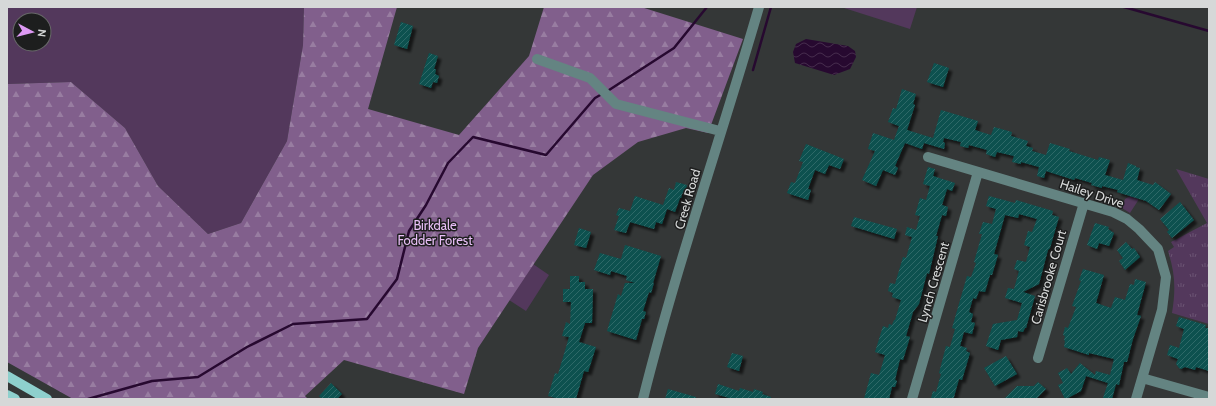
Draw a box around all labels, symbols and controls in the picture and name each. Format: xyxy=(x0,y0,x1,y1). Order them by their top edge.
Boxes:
north arrow xyxy=(12,12,52,52)
text: N xyxy=(35,29,49,38)
street label: Creek Road xyxy=(671,167,703,231)
street label: Hailey Drive xyxy=(1058,175,1126,211)
park label: Birkdale Fodder Forest xyxy=(397,217,473,248)
street label: Carisbrooke Court xyxy=(1027,227,1069,326)
street label: Lynch Crescent xyxy=(914,239,952,324)

